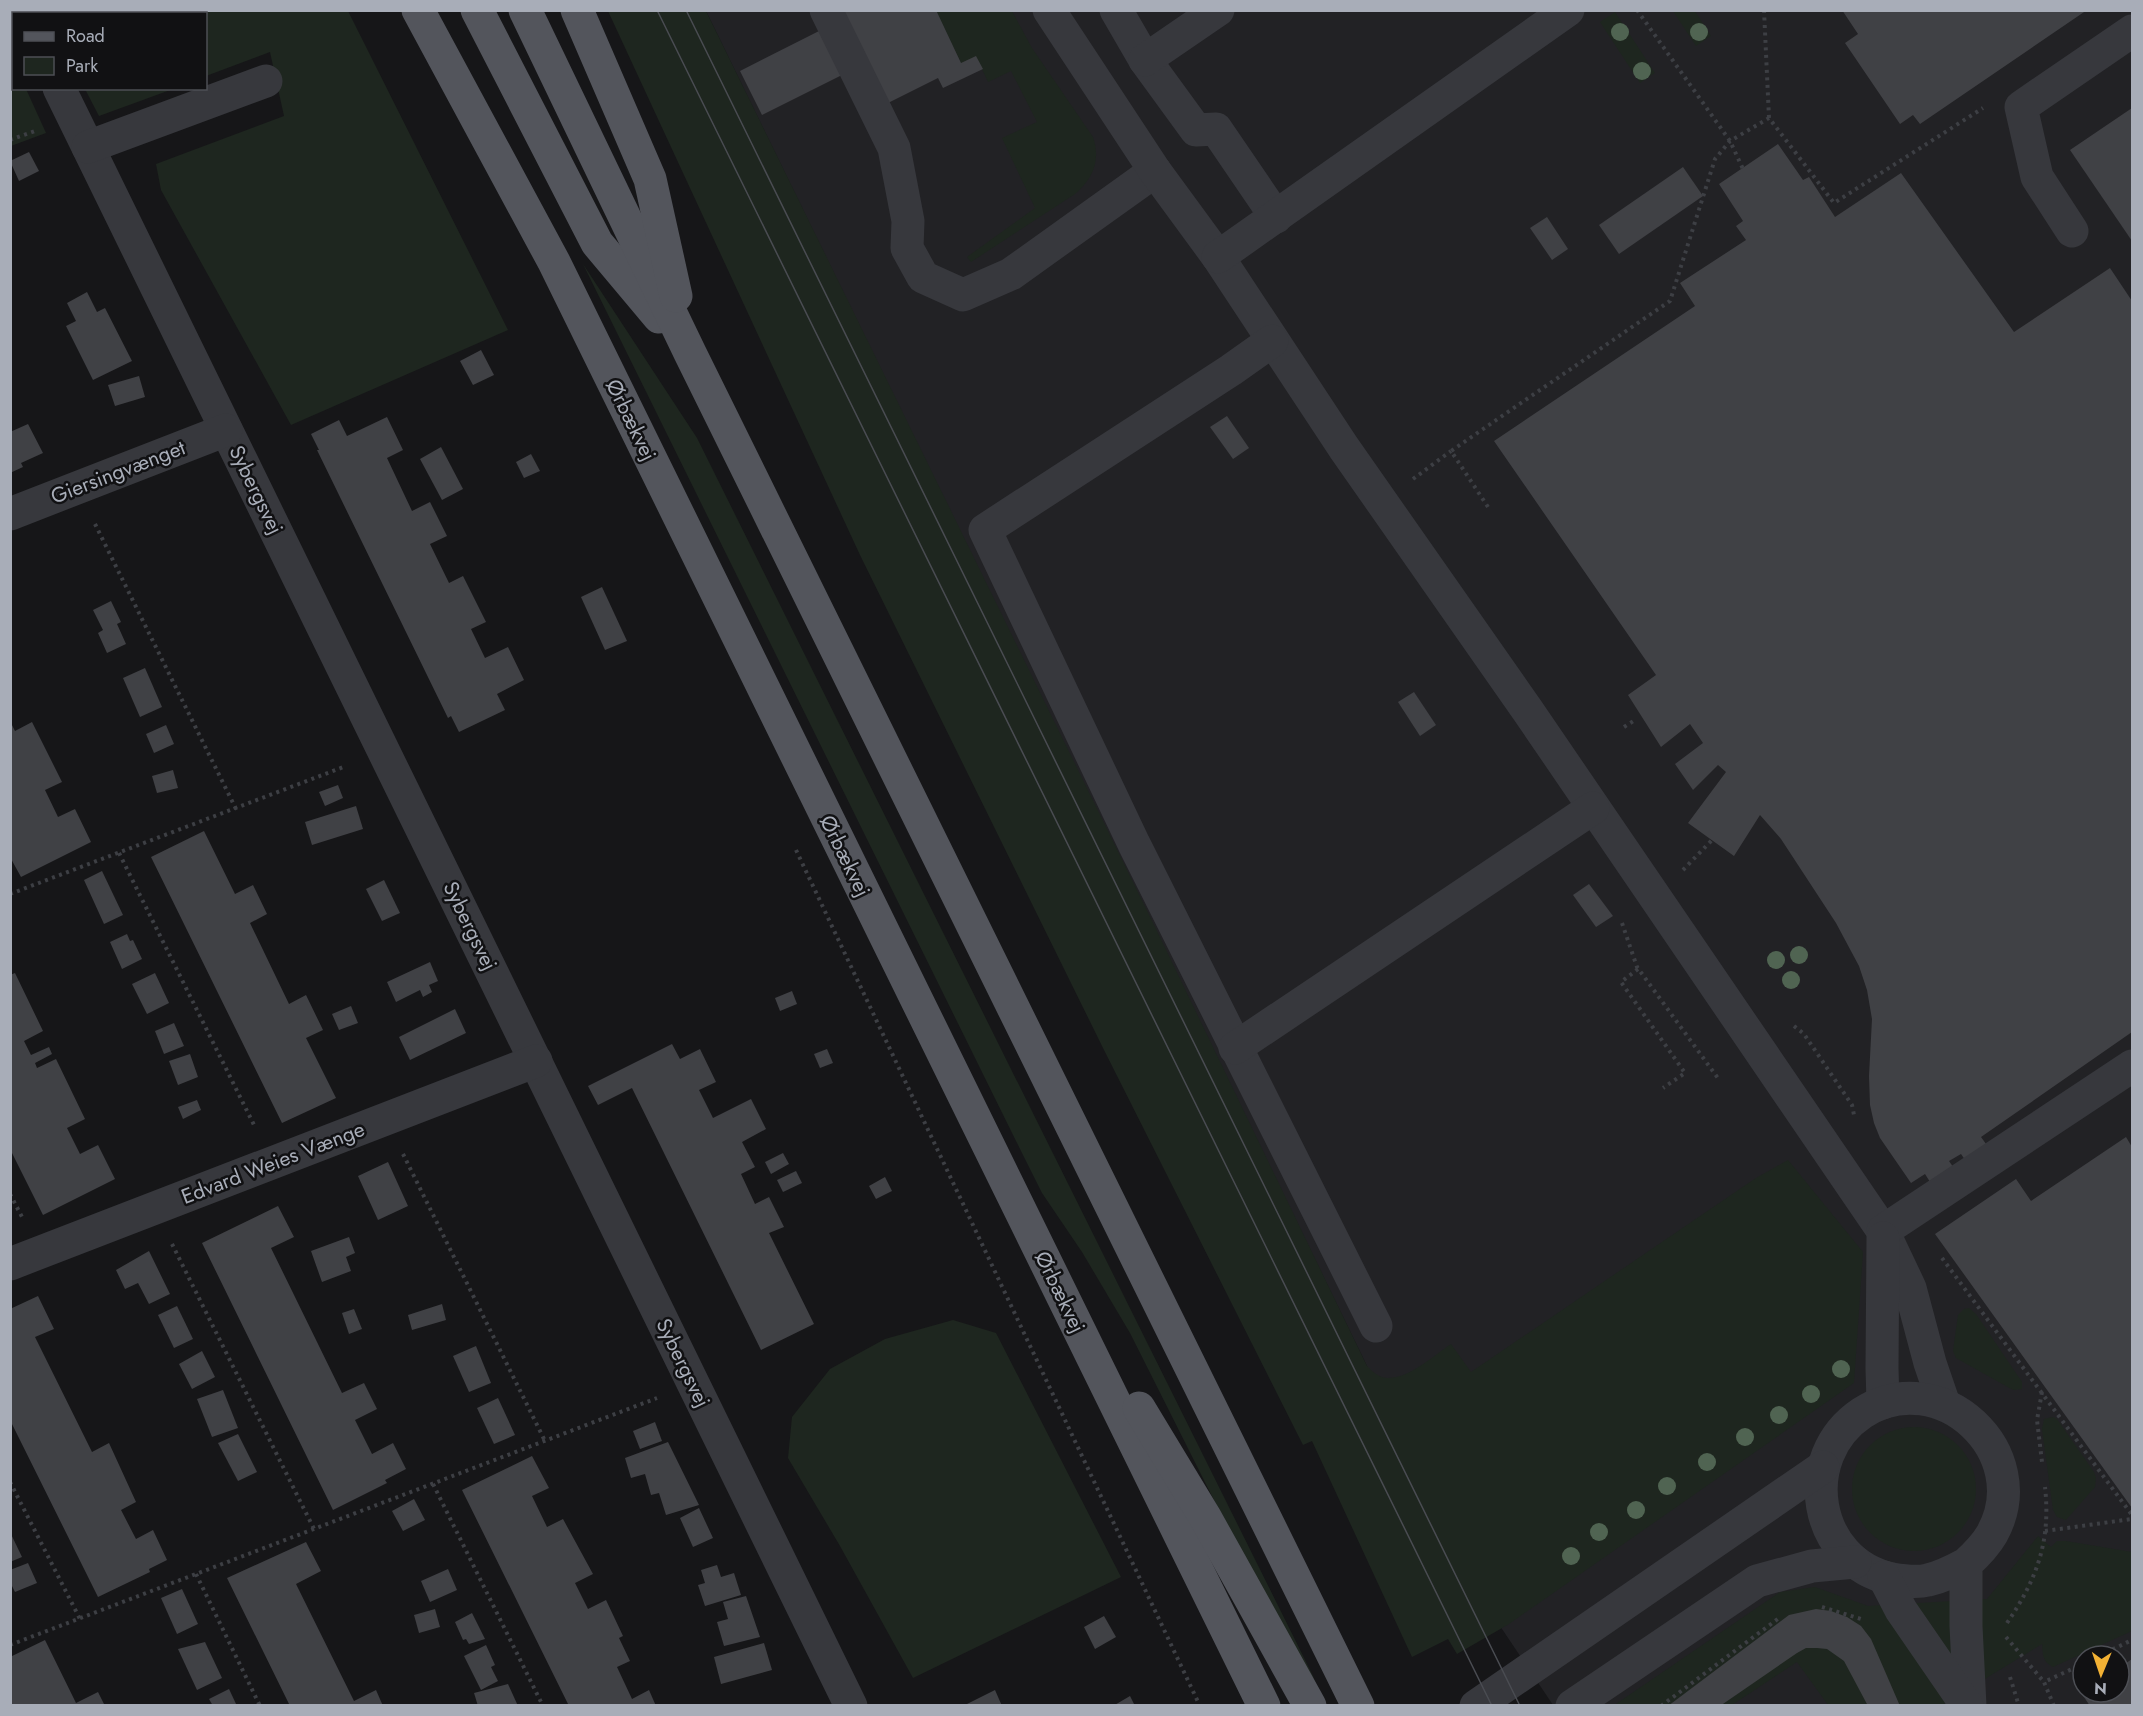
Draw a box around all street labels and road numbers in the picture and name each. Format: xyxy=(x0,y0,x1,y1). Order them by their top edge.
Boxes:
street label: Ørbækvej xyxy=(598,374,664,466)
street label: Giersingvænget xyxy=(46,433,190,511)
street label: Sybergsvej xyxy=(222,440,290,540)
street label: Ørbækvej xyxy=(812,810,878,902)
street label: Sybergsvej xyxy=(436,876,504,976)
street label: Edvard Weies Vænge xyxy=(177,1114,369,1212)
street label: Ørbækvej xyxy=(1027,1246,1093,1338)
street label: Sybergsvej xyxy=(649,1313,717,1413)

